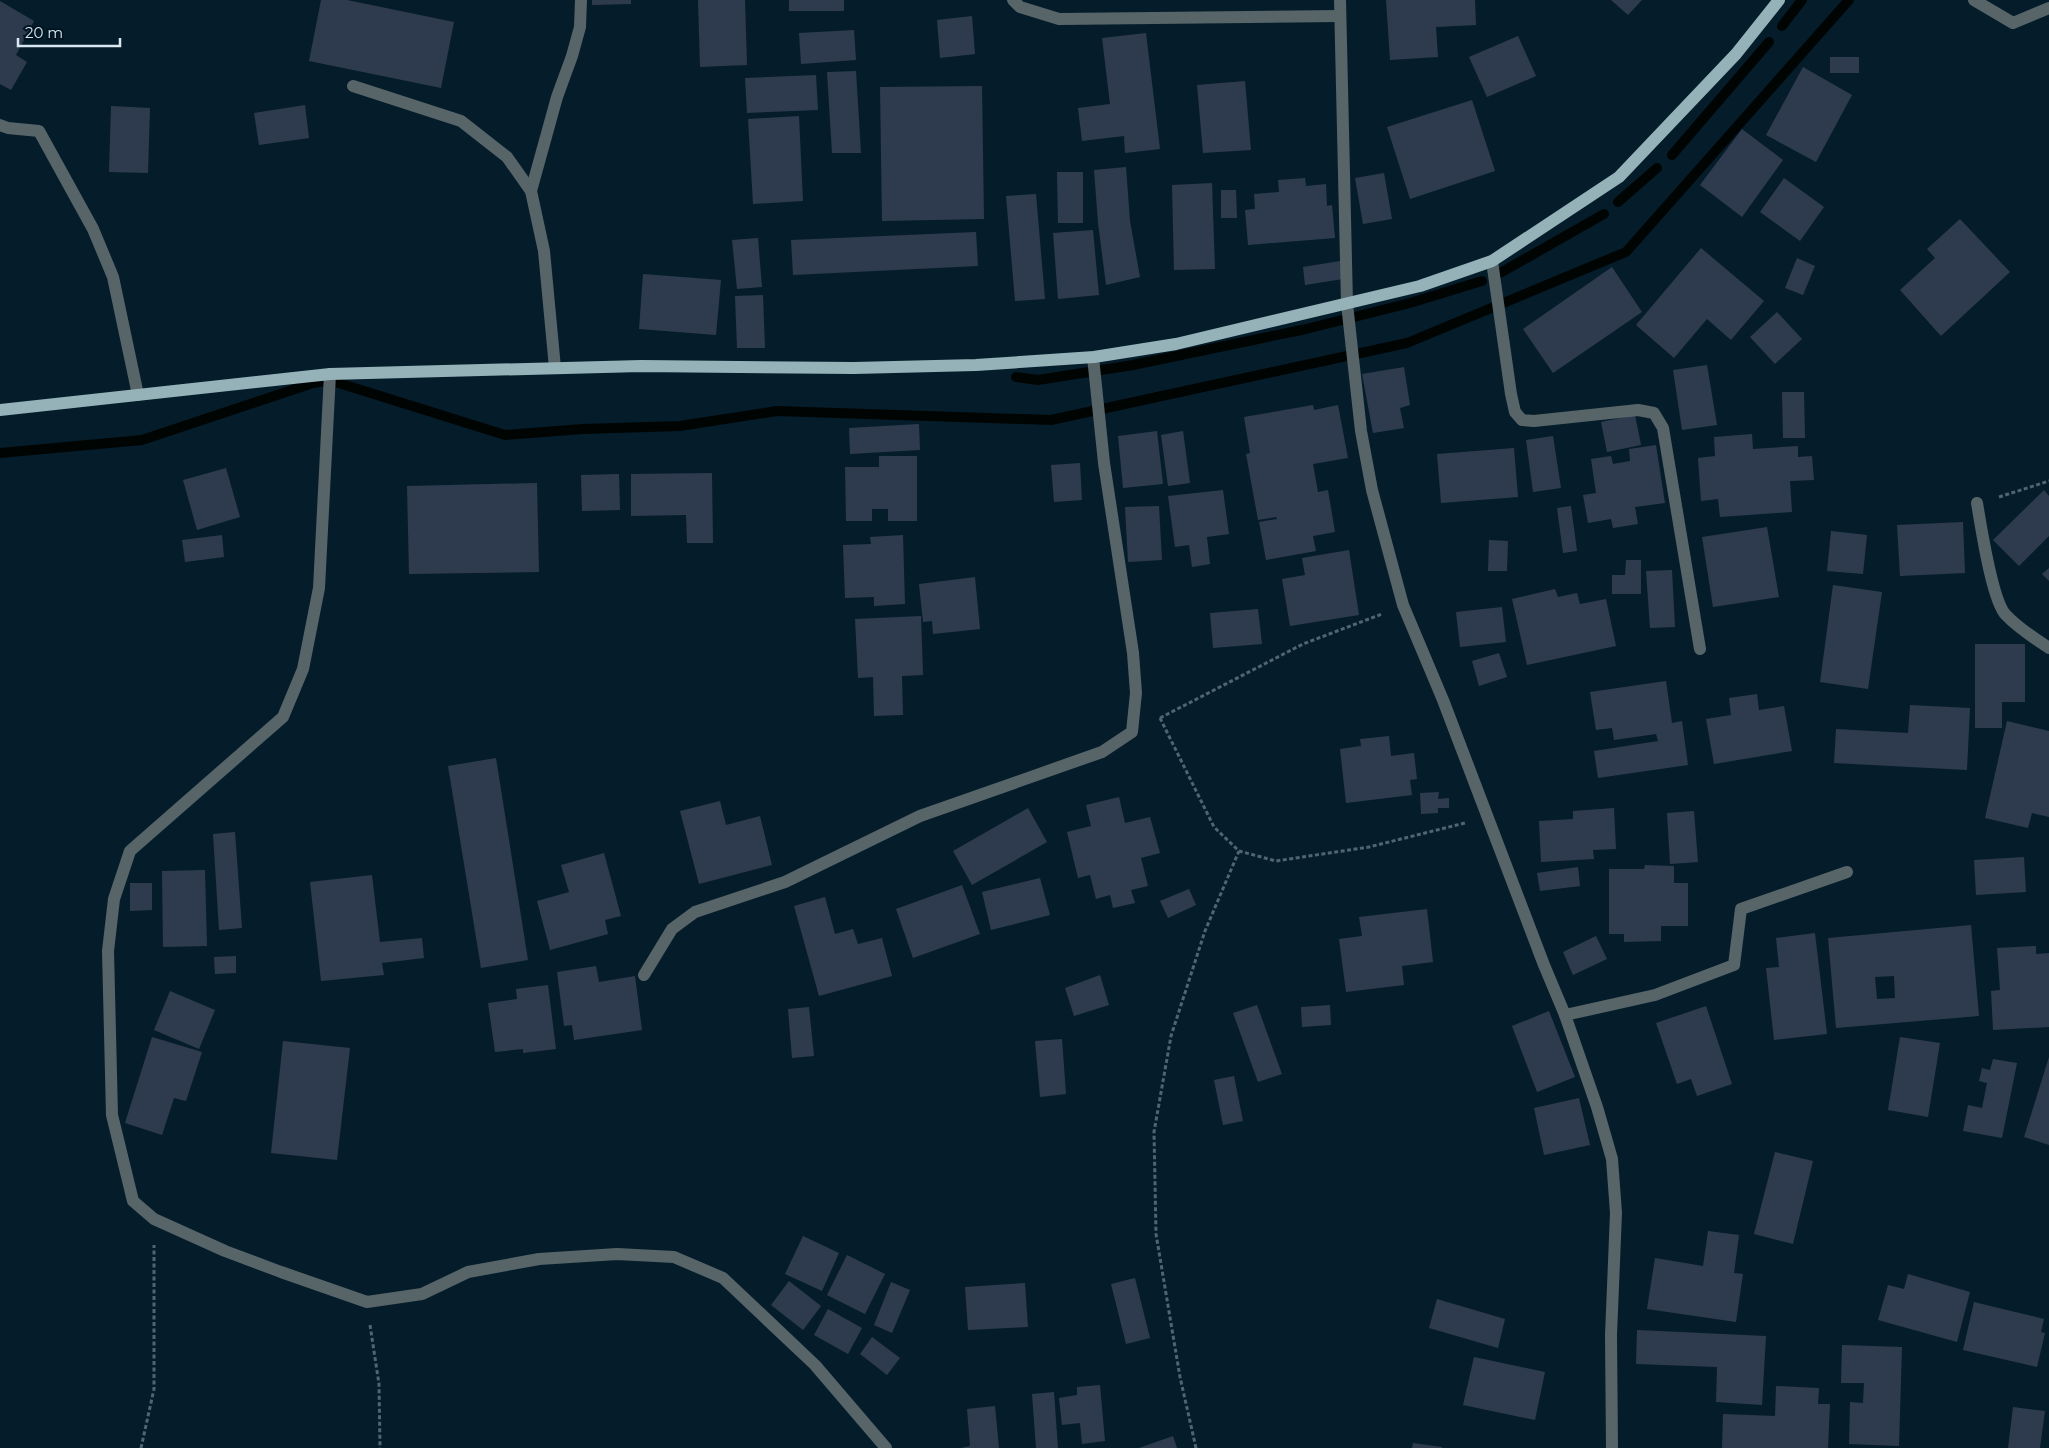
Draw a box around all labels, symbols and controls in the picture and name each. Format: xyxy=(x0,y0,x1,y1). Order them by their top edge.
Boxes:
scale bar xyxy=(18,15,120,47)
text: 20 m xyxy=(25,23,63,42)

